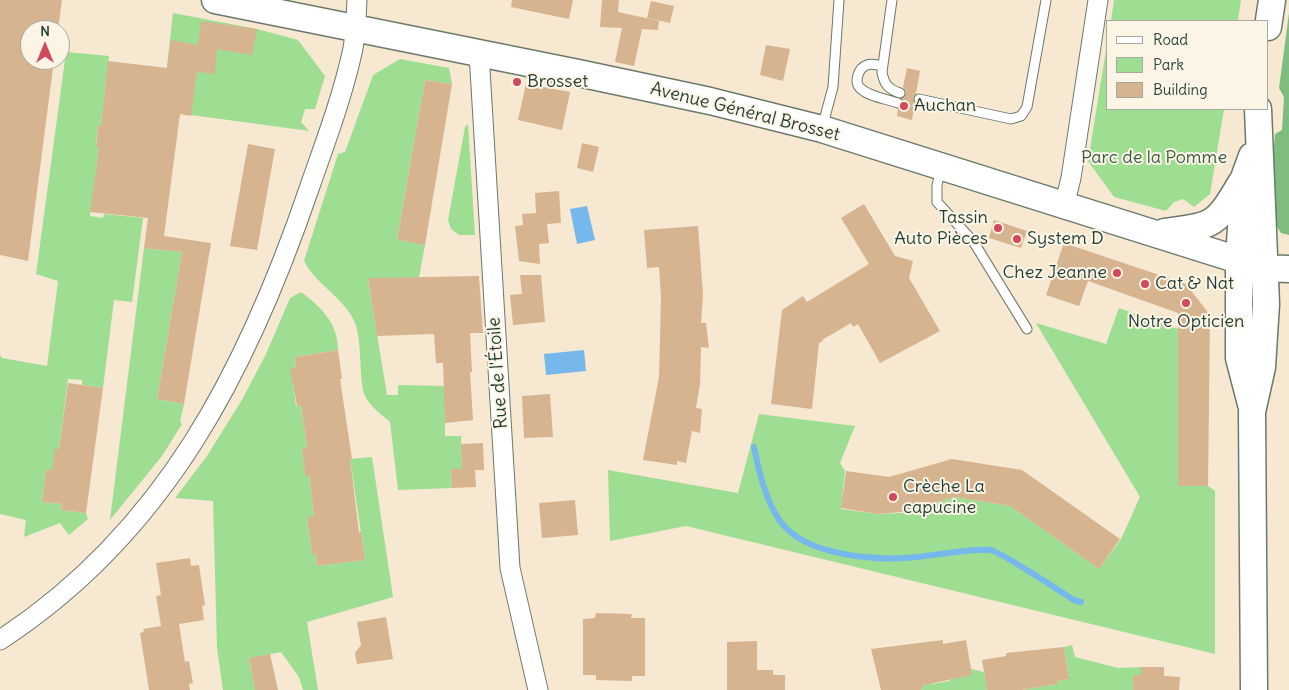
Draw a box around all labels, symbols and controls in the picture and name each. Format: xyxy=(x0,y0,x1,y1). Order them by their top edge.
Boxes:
north arrow xyxy=(20,20,70,70)
legend xyxy=(1106,20,1269,110)
text: N xyxy=(40,22,50,40)
text: Road xyxy=(1153,30,1188,49)
text: Park xyxy=(1153,55,1184,74)
place label: Brosset xyxy=(527,71,588,93)
marker: Brosset xyxy=(511,76,523,88)
street label: Avenue Général Brosset xyxy=(648,78,842,146)
text: Building xyxy=(1153,80,1208,99)
place label: Auchan xyxy=(914,95,976,117)
marker: Auchan xyxy=(898,100,910,112)
park label: Parc de la Pomme xyxy=(1081,147,1227,169)
place label: Tassin Auto Pièces xyxy=(894,207,988,250)
marker: Tassin Auto Pièces xyxy=(992,222,1004,234)
place label: System D xyxy=(1027,228,1104,250)
marker: System D xyxy=(1011,233,1023,245)
place label: Chez Jeanne xyxy=(1003,262,1107,284)
marker: Chez Jeanne xyxy=(1111,267,1123,279)
place label: Cat & Nat xyxy=(1155,273,1234,295)
marker: Cat & Nat xyxy=(1139,278,1151,290)
marker: Notre Opticien xyxy=(1180,297,1192,309)
place label: Notre Opticien xyxy=(1128,311,1244,333)
street label: Rue de l'Étoile xyxy=(483,316,513,430)
place label: Crèche La capucine xyxy=(903,476,985,518)
marker: Crèche La capucine xyxy=(887,491,899,503)

